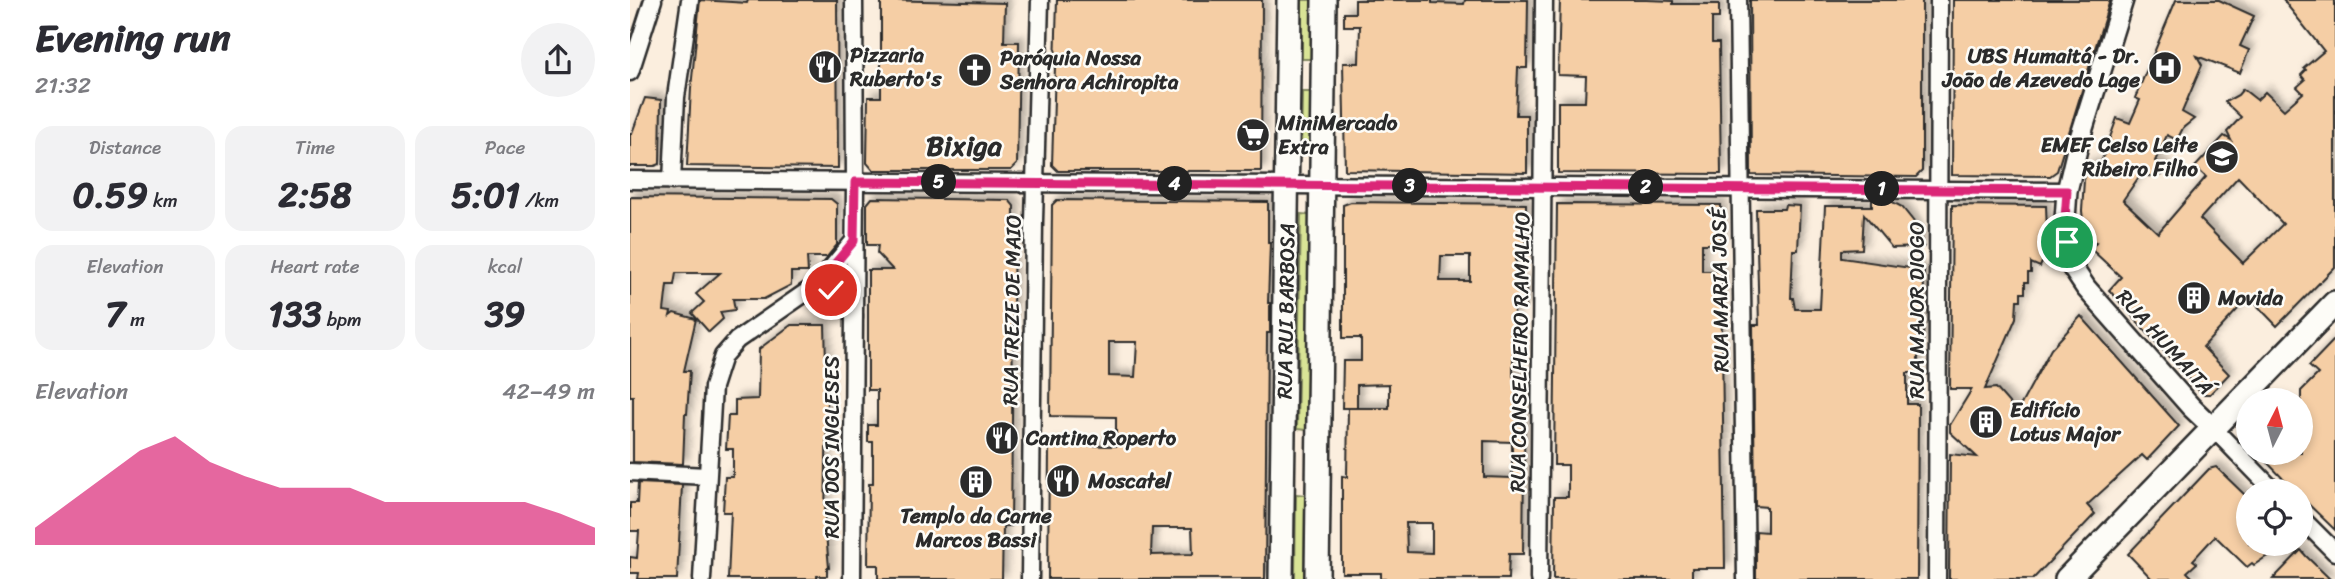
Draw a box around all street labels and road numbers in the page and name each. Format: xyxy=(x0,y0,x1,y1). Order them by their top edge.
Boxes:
street label: RUA MARIA JOSÉ xyxy=(1700,206,1740,373)
street label: RUA CONSELHEIRO RAMALHO xyxy=(1499,211,1541,493)
street label: RUA TREZE DE MAIO xyxy=(991,214,1033,406)
street label: RUA MAJOR DIOGO xyxy=(1898,221,1936,399)
street label: RUA RUI BARBOSA xyxy=(1265,222,1307,400)
street label: RUA HUMAITÁ xyxy=(2106,280,2225,406)
street label: RUA DOS INGLESES xyxy=(813,356,851,538)

